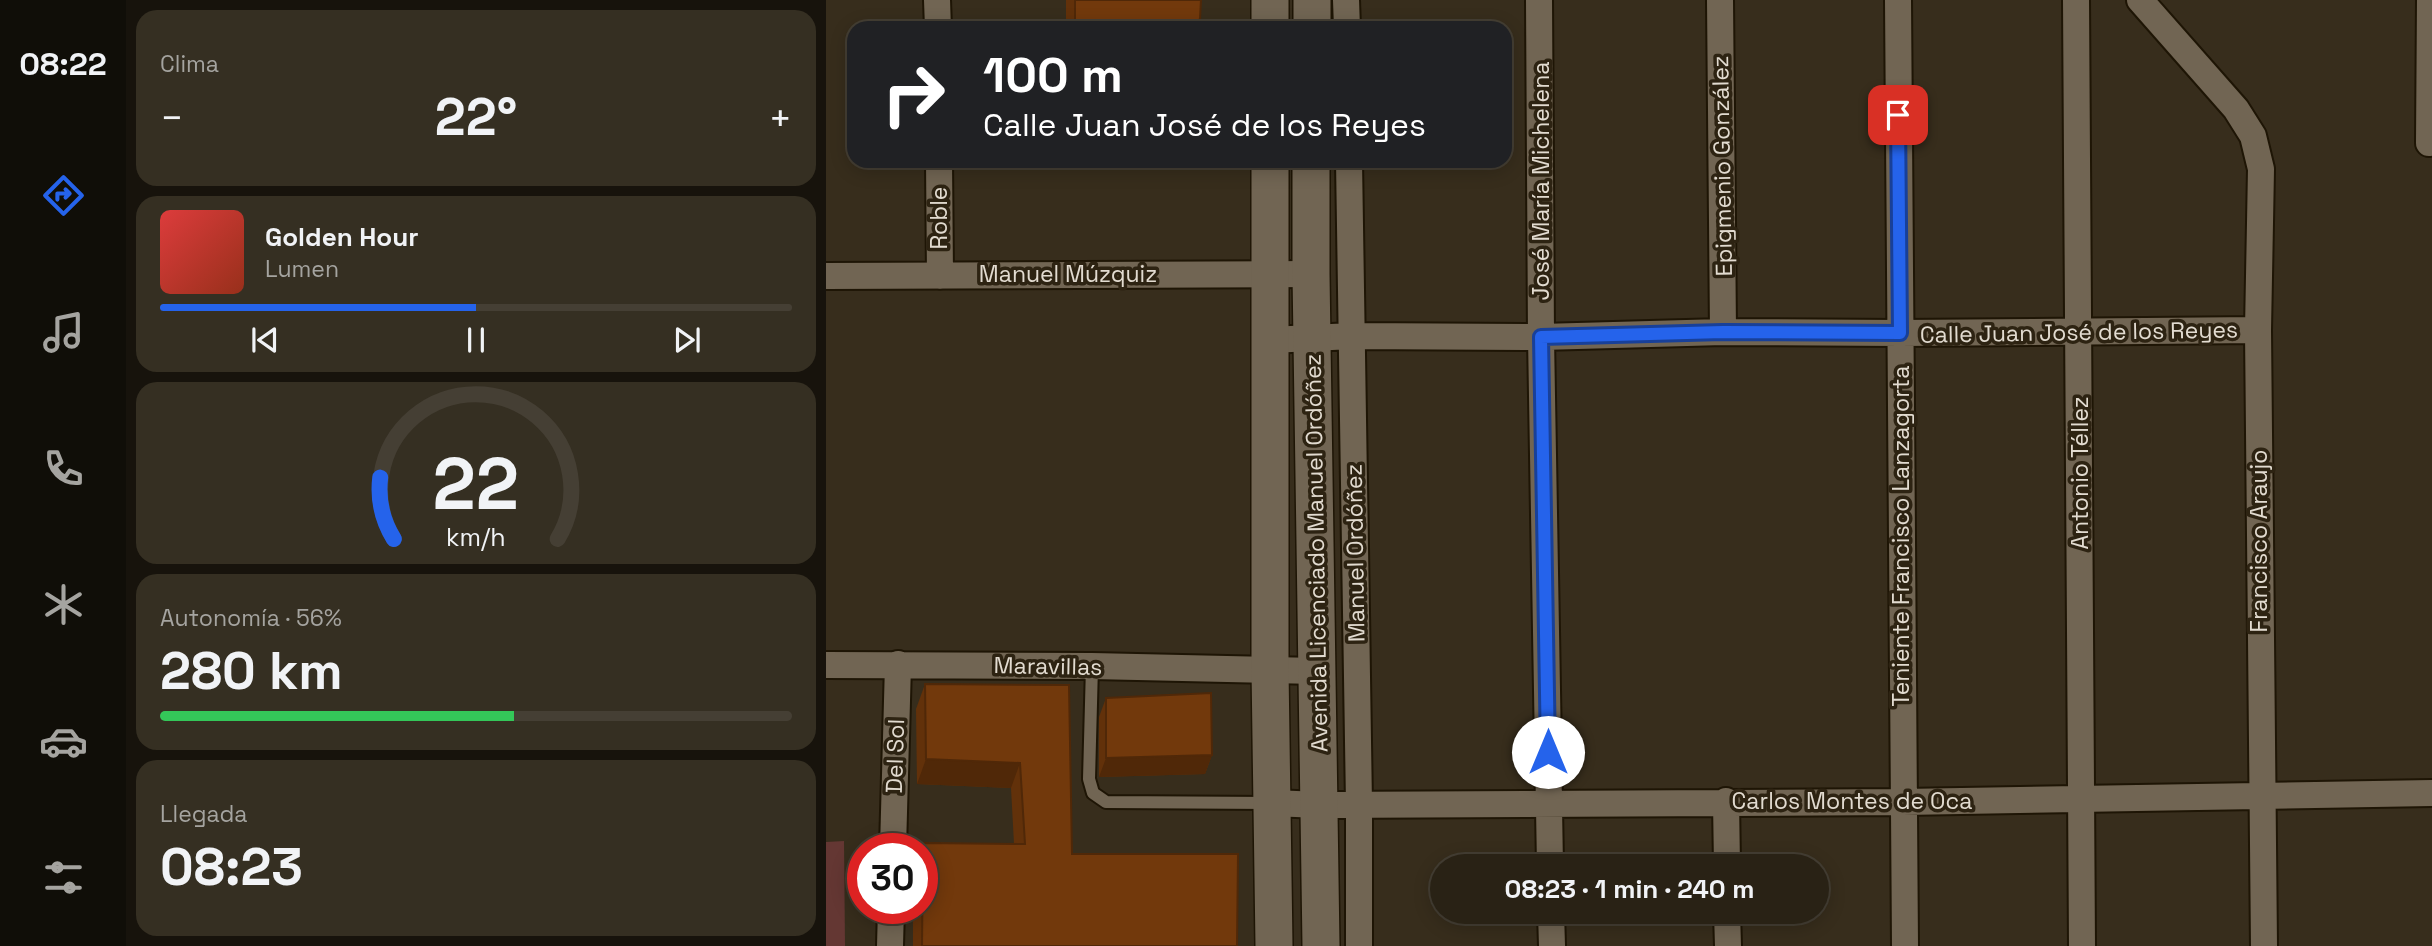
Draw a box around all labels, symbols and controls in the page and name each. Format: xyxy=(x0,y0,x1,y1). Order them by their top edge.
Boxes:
text: 08:22 xyxy=(19,44,107,84)
text: 100 m xyxy=(983,44,1123,106)
text: Clima xyxy=(160,49,219,79)
icon: right xyxy=(868,49,959,140)
street label: Epigmenio González xyxy=(1705,55,1739,277)
street label: José María Michelena xyxy=(1526,61,1556,301)
text: 22° xyxy=(435,84,517,150)
pin xyxy=(1868,85,1928,145)
text: − xyxy=(160,94,184,142)
text: + xyxy=(768,94,792,142)
icon: arrive xyxy=(1879,96,1917,134)
text: Calle Juan José de los Reyes xyxy=(983,105,1426,145)
icon: directions xyxy=(39,171,88,220)
street label: Roble xyxy=(924,187,954,249)
text: Golden Hour xyxy=(265,220,419,254)
text: Lumen xyxy=(265,254,339,284)
street label: Manuel Múzquiz xyxy=(979,259,1157,289)
icon: music xyxy=(39,308,88,357)
street label: Calle Juan José de los Reyes xyxy=(1920,314,2238,350)
icon: previous xyxy=(246,321,284,359)
icon: pause xyxy=(457,321,495,359)
icon: next xyxy=(668,321,706,359)
street label: Avenida Licenciado Manuel Ordóñez xyxy=(1298,354,1334,752)
street label: Teniente Francisco Lanzagorta xyxy=(1886,365,1916,707)
street label: Antonio Téllez xyxy=(2065,396,2095,550)
text: 22 xyxy=(433,437,519,530)
icon: phone xyxy=(39,444,88,493)
street label: Francisco Araujo xyxy=(2244,450,2274,632)
street label: Manuel Ordóñez xyxy=(1338,464,1372,642)
text: km/h xyxy=(446,521,506,553)
icon: climate xyxy=(39,580,88,629)
text: Autonomía · 56% xyxy=(160,603,342,633)
text: 280 km xyxy=(160,638,343,704)
street label: Maravillas xyxy=(993,650,1103,682)
position arrow xyxy=(1511,715,1585,789)
icon: car xyxy=(39,717,88,766)
street label: Del Sol xyxy=(879,718,911,794)
street label: Carlos Montes de Oca xyxy=(1732,786,1972,816)
text: Llegada xyxy=(160,799,248,829)
speed limit sign: 30 xyxy=(847,833,938,924)
text: 08:23 xyxy=(160,834,303,900)
icon: filters xyxy=(39,853,88,902)
text: 08:23 · 1 min · 240 m xyxy=(1505,872,1754,906)

